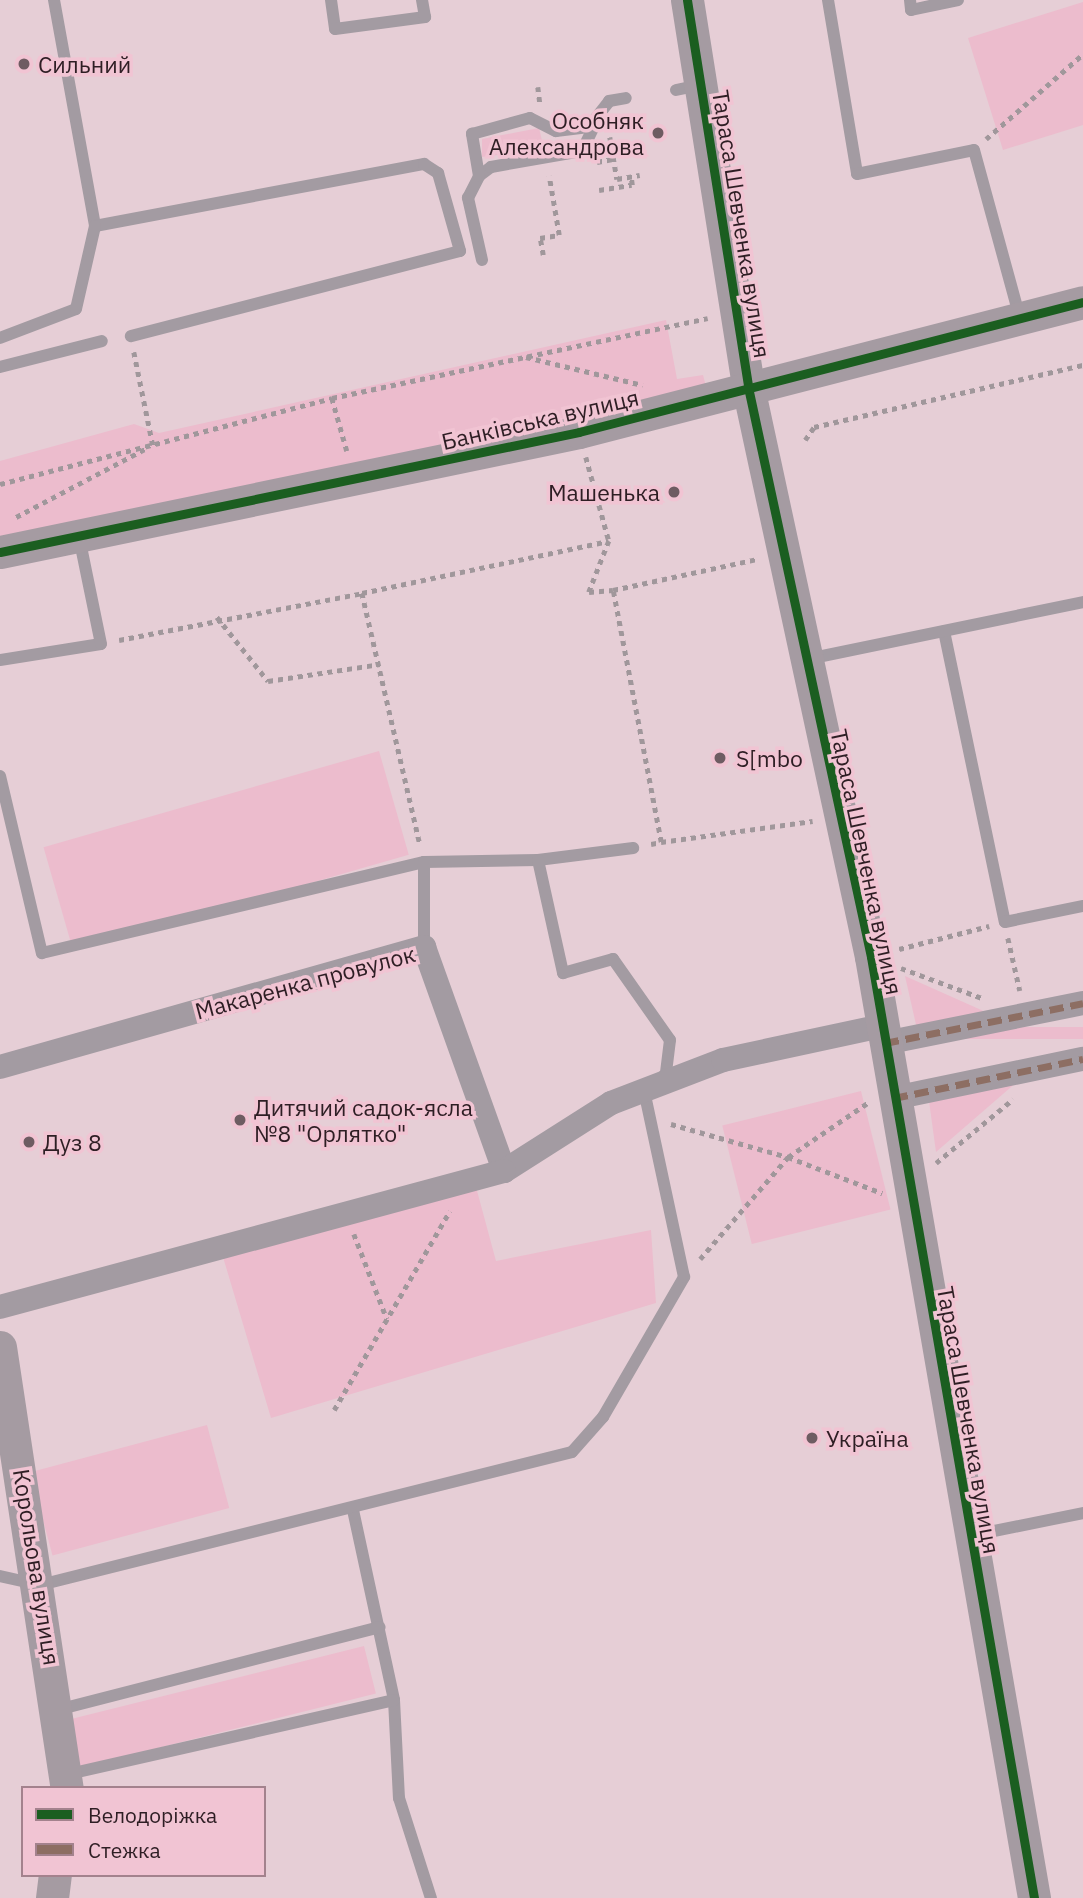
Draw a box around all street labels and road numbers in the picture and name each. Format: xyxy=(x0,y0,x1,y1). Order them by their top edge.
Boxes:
street label: Тараса Шевченка вулиця xyxy=(707,88,777,360)
street label: Банківська вулиця xyxy=(439,383,641,455)
street label: Тараса Шевченка вулиця xyxy=(825,727,909,997)
street label: Макаренка провулок xyxy=(192,939,418,1025)
street label: Тараса Шевченка вулиця xyxy=(932,1284,1006,1556)
street label: Корольова вулиця xyxy=(8,1467,66,1667)

